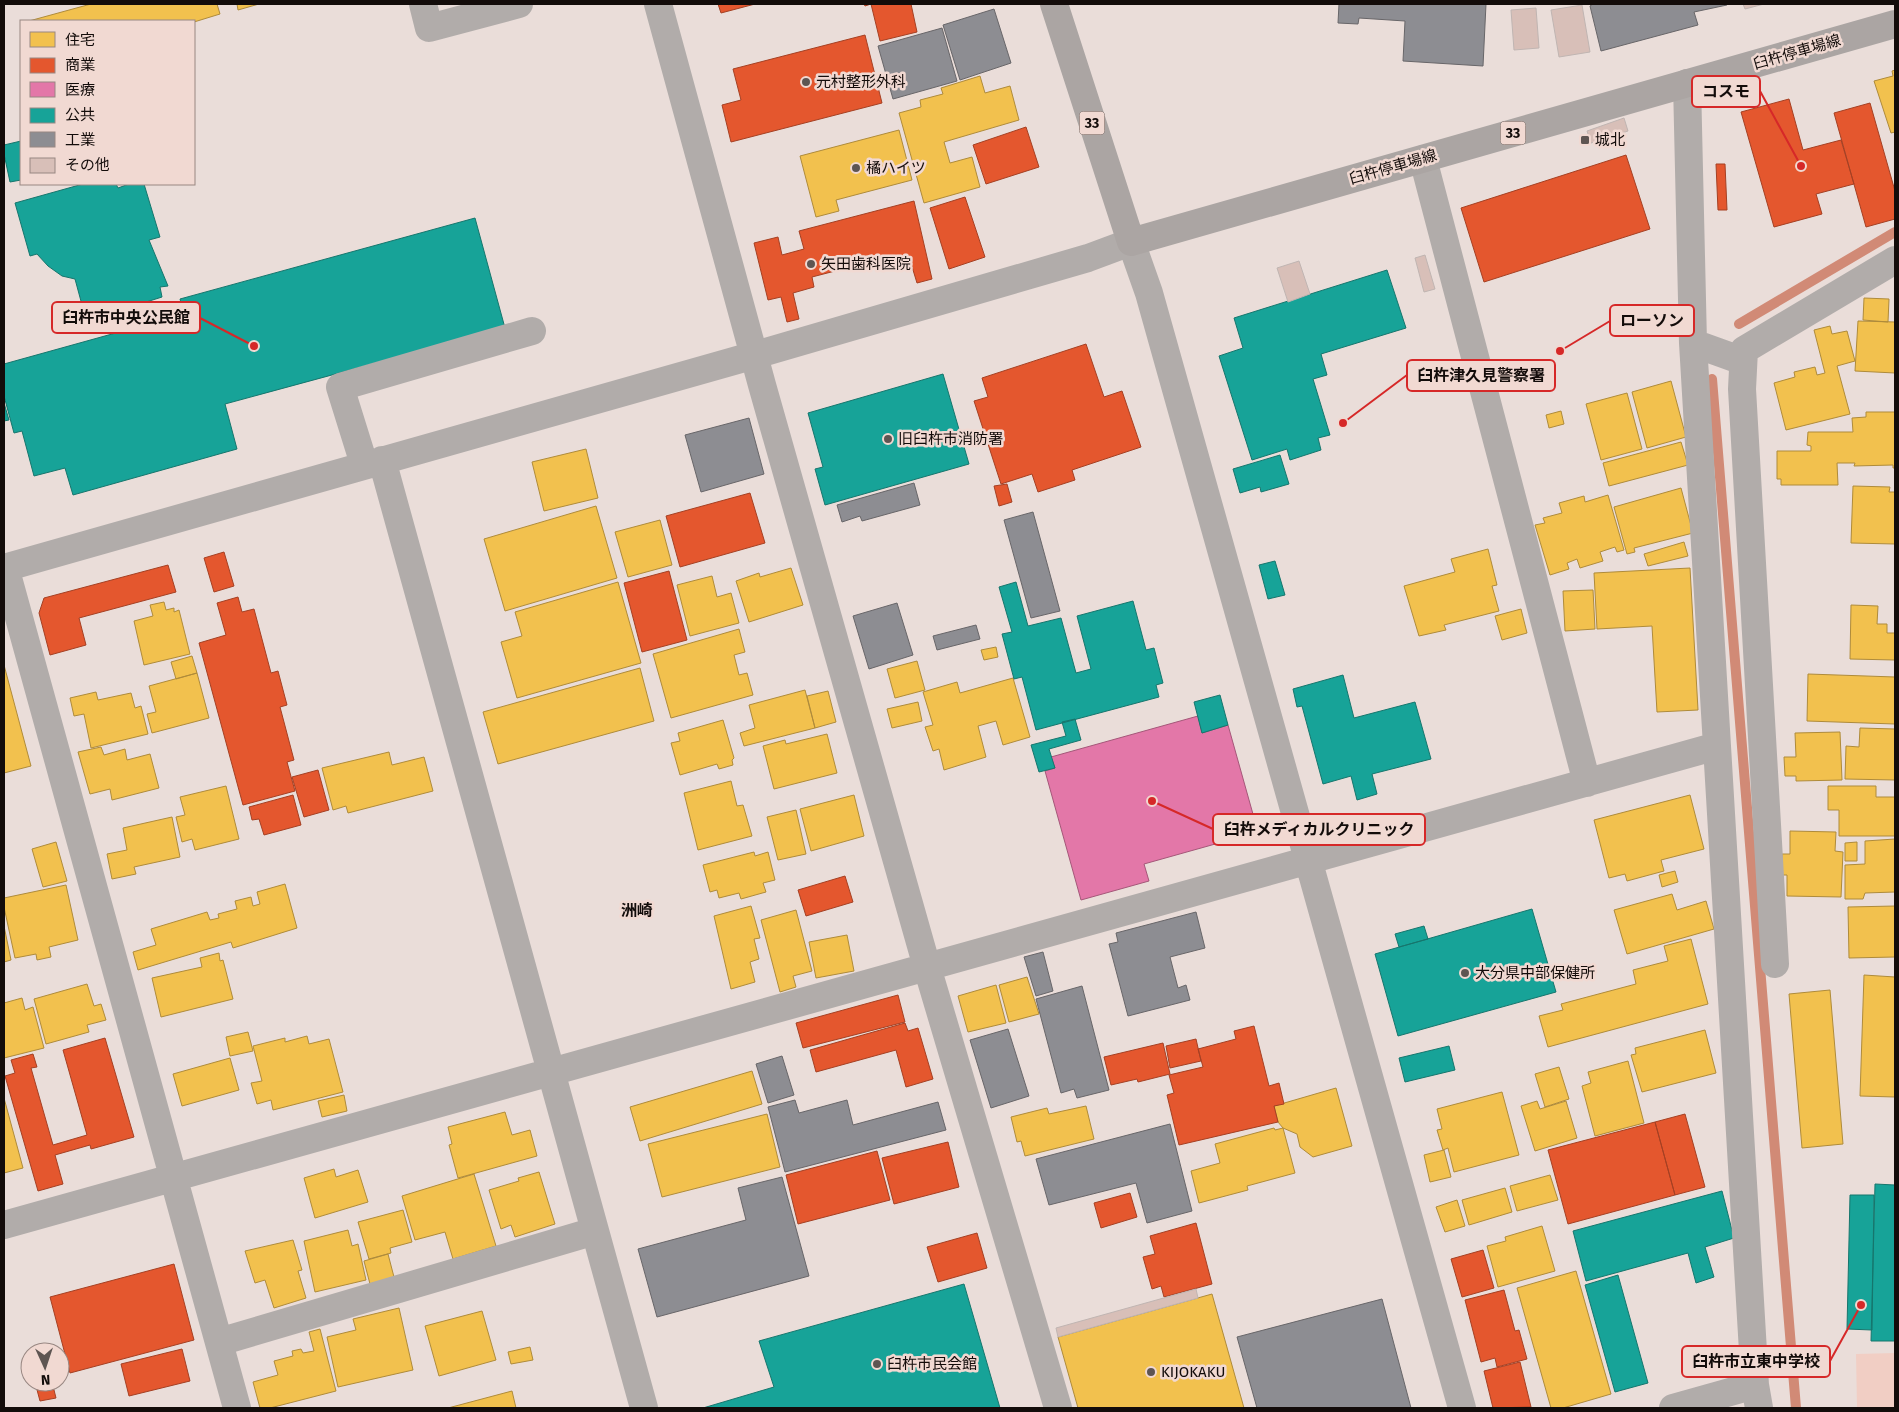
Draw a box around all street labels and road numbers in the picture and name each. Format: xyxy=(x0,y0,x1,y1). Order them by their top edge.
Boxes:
street label: 臼杵停車場線 xyxy=(1751,31,1843,73)
road number: 33 xyxy=(1080,112,1104,134)
road number: 33 xyxy=(1500,122,1526,144)
street label: 臼杵停車場線 xyxy=(1347,146,1439,188)

